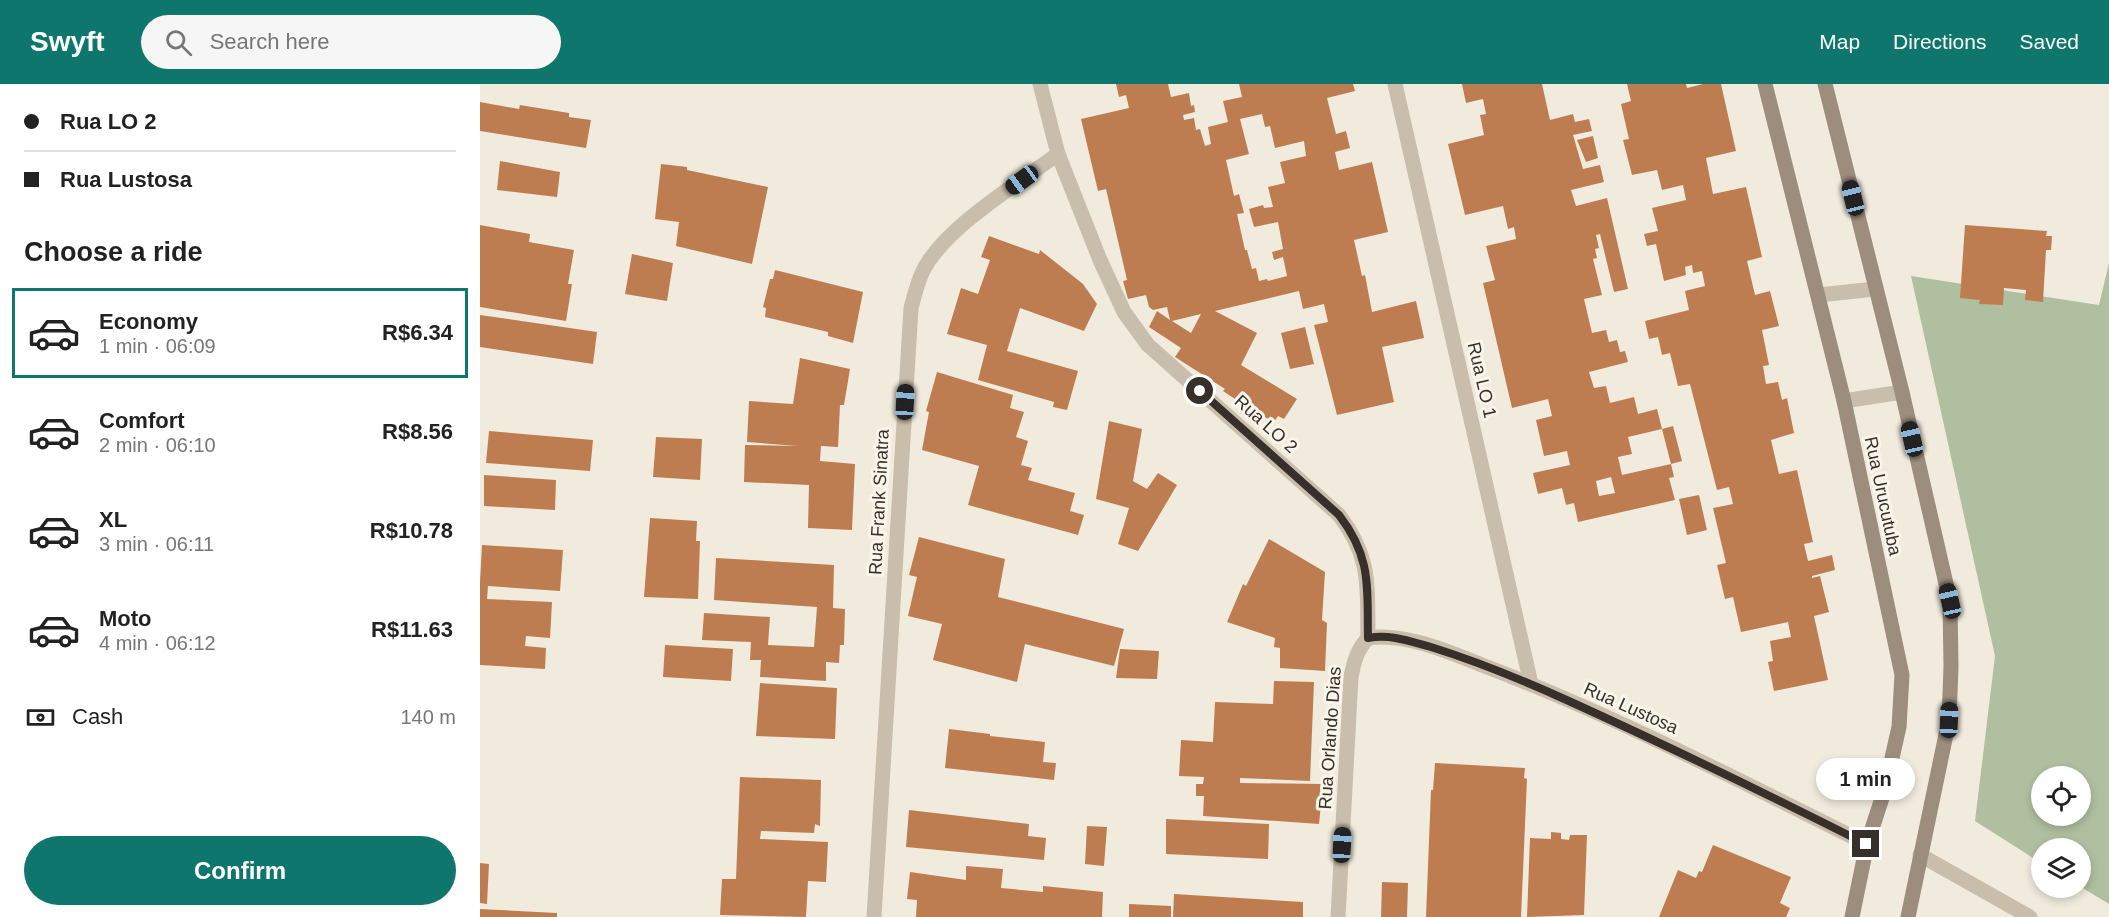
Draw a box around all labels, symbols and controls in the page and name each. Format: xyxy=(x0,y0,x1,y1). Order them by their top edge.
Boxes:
search box xyxy=(141,15,561,69)
text: Swyft xyxy=(30,26,105,57)
icon: search xyxy=(162,26,195,59)
text: Search here xyxy=(210,29,330,54)
text: Map xyxy=(1819,30,1860,53)
text: Directions xyxy=(1893,30,1986,53)
text: Saved xyxy=(2019,30,2079,53)
text: Rua LO 2 xyxy=(60,109,157,134)
car xyxy=(1002,162,1042,198)
text: Rua Lustosa xyxy=(60,167,192,192)
car xyxy=(1840,178,1866,218)
text: Choose a ride xyxy=(24,237,203,267)
icon: car xyxy=(27,306,81,360)
text: Economy xyxy=(99,309,198,334)
text: R$6.34 xyxy=(382,320,453,345)
text: 1 min · 06:09 xyxy=(99,335,216,357)
street label: Rua LO 1 xyxy=(1464,340,1500,420)
route start xyxy=(1186,377,1213,404)
car xyxy=(895,384,915,420)
street label: Rua LO 2 xyxy=(1231,391,1301,457)
icon: car xyxy=(27,405,81,459)
text: Comfort xyxy=(99,408,185,433)
text: R$8.56 xyxy=(382,419,453,444)
car xyxy=(1899,419,1925,459)
street label: Rua Frank Sinatra xyxy=(865,428,893,575)
text: 2 min · 06:10 xyxy=(99,434,216,456)
street label: Rua Urucutuba xyxy=(1861,435,1906,558)
icon: car xyxy=(27,504,81,558)
text: XL xyxy=(99,507,127,532)
text: R$10.78 xyxy=(370,518,453,543)
text: 3 min · 06:11 xyxy=(99,533,214,555)
car xyxy=(1937,581,1963,621)
icon: car xyxy=(27,603,81,657)
text: Moto xyxy=(99,606,152,631)
text: R$11.63 xyxy=(371,617,453,642)
text: 4 min · 06:12 xyxy=(99,632,216,654)
street label: Rua Orlando Dias xyxy=(1315,666,1345,810)
street label: Rua Lustosa xyxy=(1581,678,1682,738)
icon: cash xyxy=(24,701,57,734)
car xyxy=(1939,702,1959,738)
text: Cash xyxy=(72,704,123,729)
text: 140 m xyxy=(400,706,456,728)
callout: 1 min xyxy=(1816,757,1916,799)
map controls xyxy=(2031,766,2091,898)
button: locate xyxy=(2031,766,2091,826)
text: 1 min xyxy=(1839,768,1892,790)
car xyxy=(1332,827,1352,863)
route end xyxy=(1852,830,1879,857)
button: Confirm xyxy=(24,836,456,905)
button: layers xyxy=(2031,838,2091,898)

